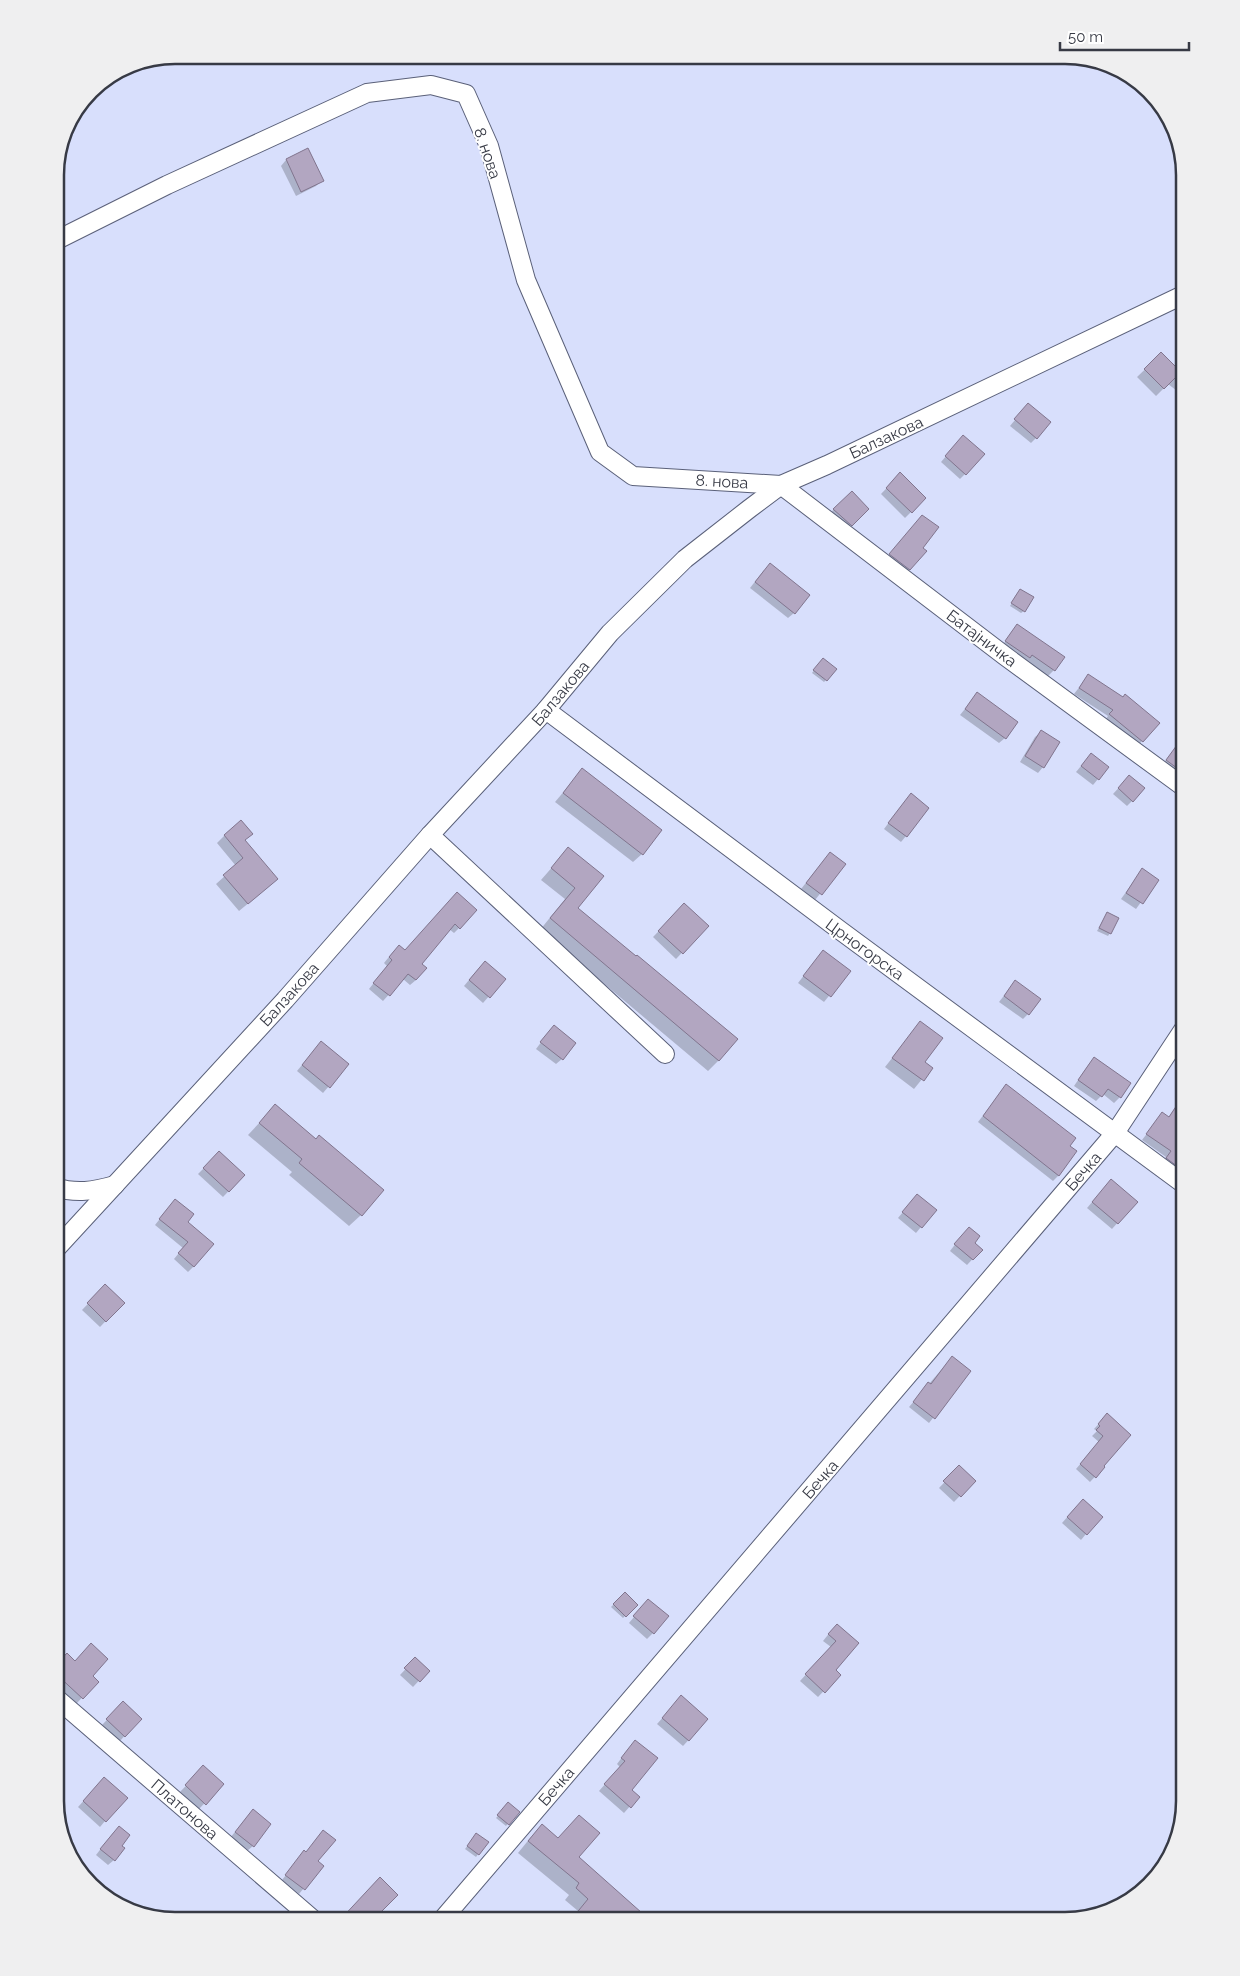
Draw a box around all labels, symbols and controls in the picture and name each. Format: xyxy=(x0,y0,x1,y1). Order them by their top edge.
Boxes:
scale bar xyxy=(1060,20,1189,52)
text: 50 m xyxy=(1068,28,1103,46)
street label: 8. нова xyxy=(470,125,505,181)
street label: Балзакова xyxy=(846,412,926,463)
street label: 8. нова xyxy=(695,471,749,492)
street label: Батајничка xyxy=(943,606,1021,671)
street label: Балзакова xyxy=(528,657,593,730)
street label: Црногорска xyxy=(822,915,908,984)
street label: Балзакова xyxy=(256,959,323,1030)
street label: Бечка xyxy=(1061,1148,1105,1195)
street label: Бечка xyxy=(798,1456,842,1503)
street label: Бечка xyxy=(534,1763,578,1810)
street label: Платонова xyxy=(147,1775,222,1844)

